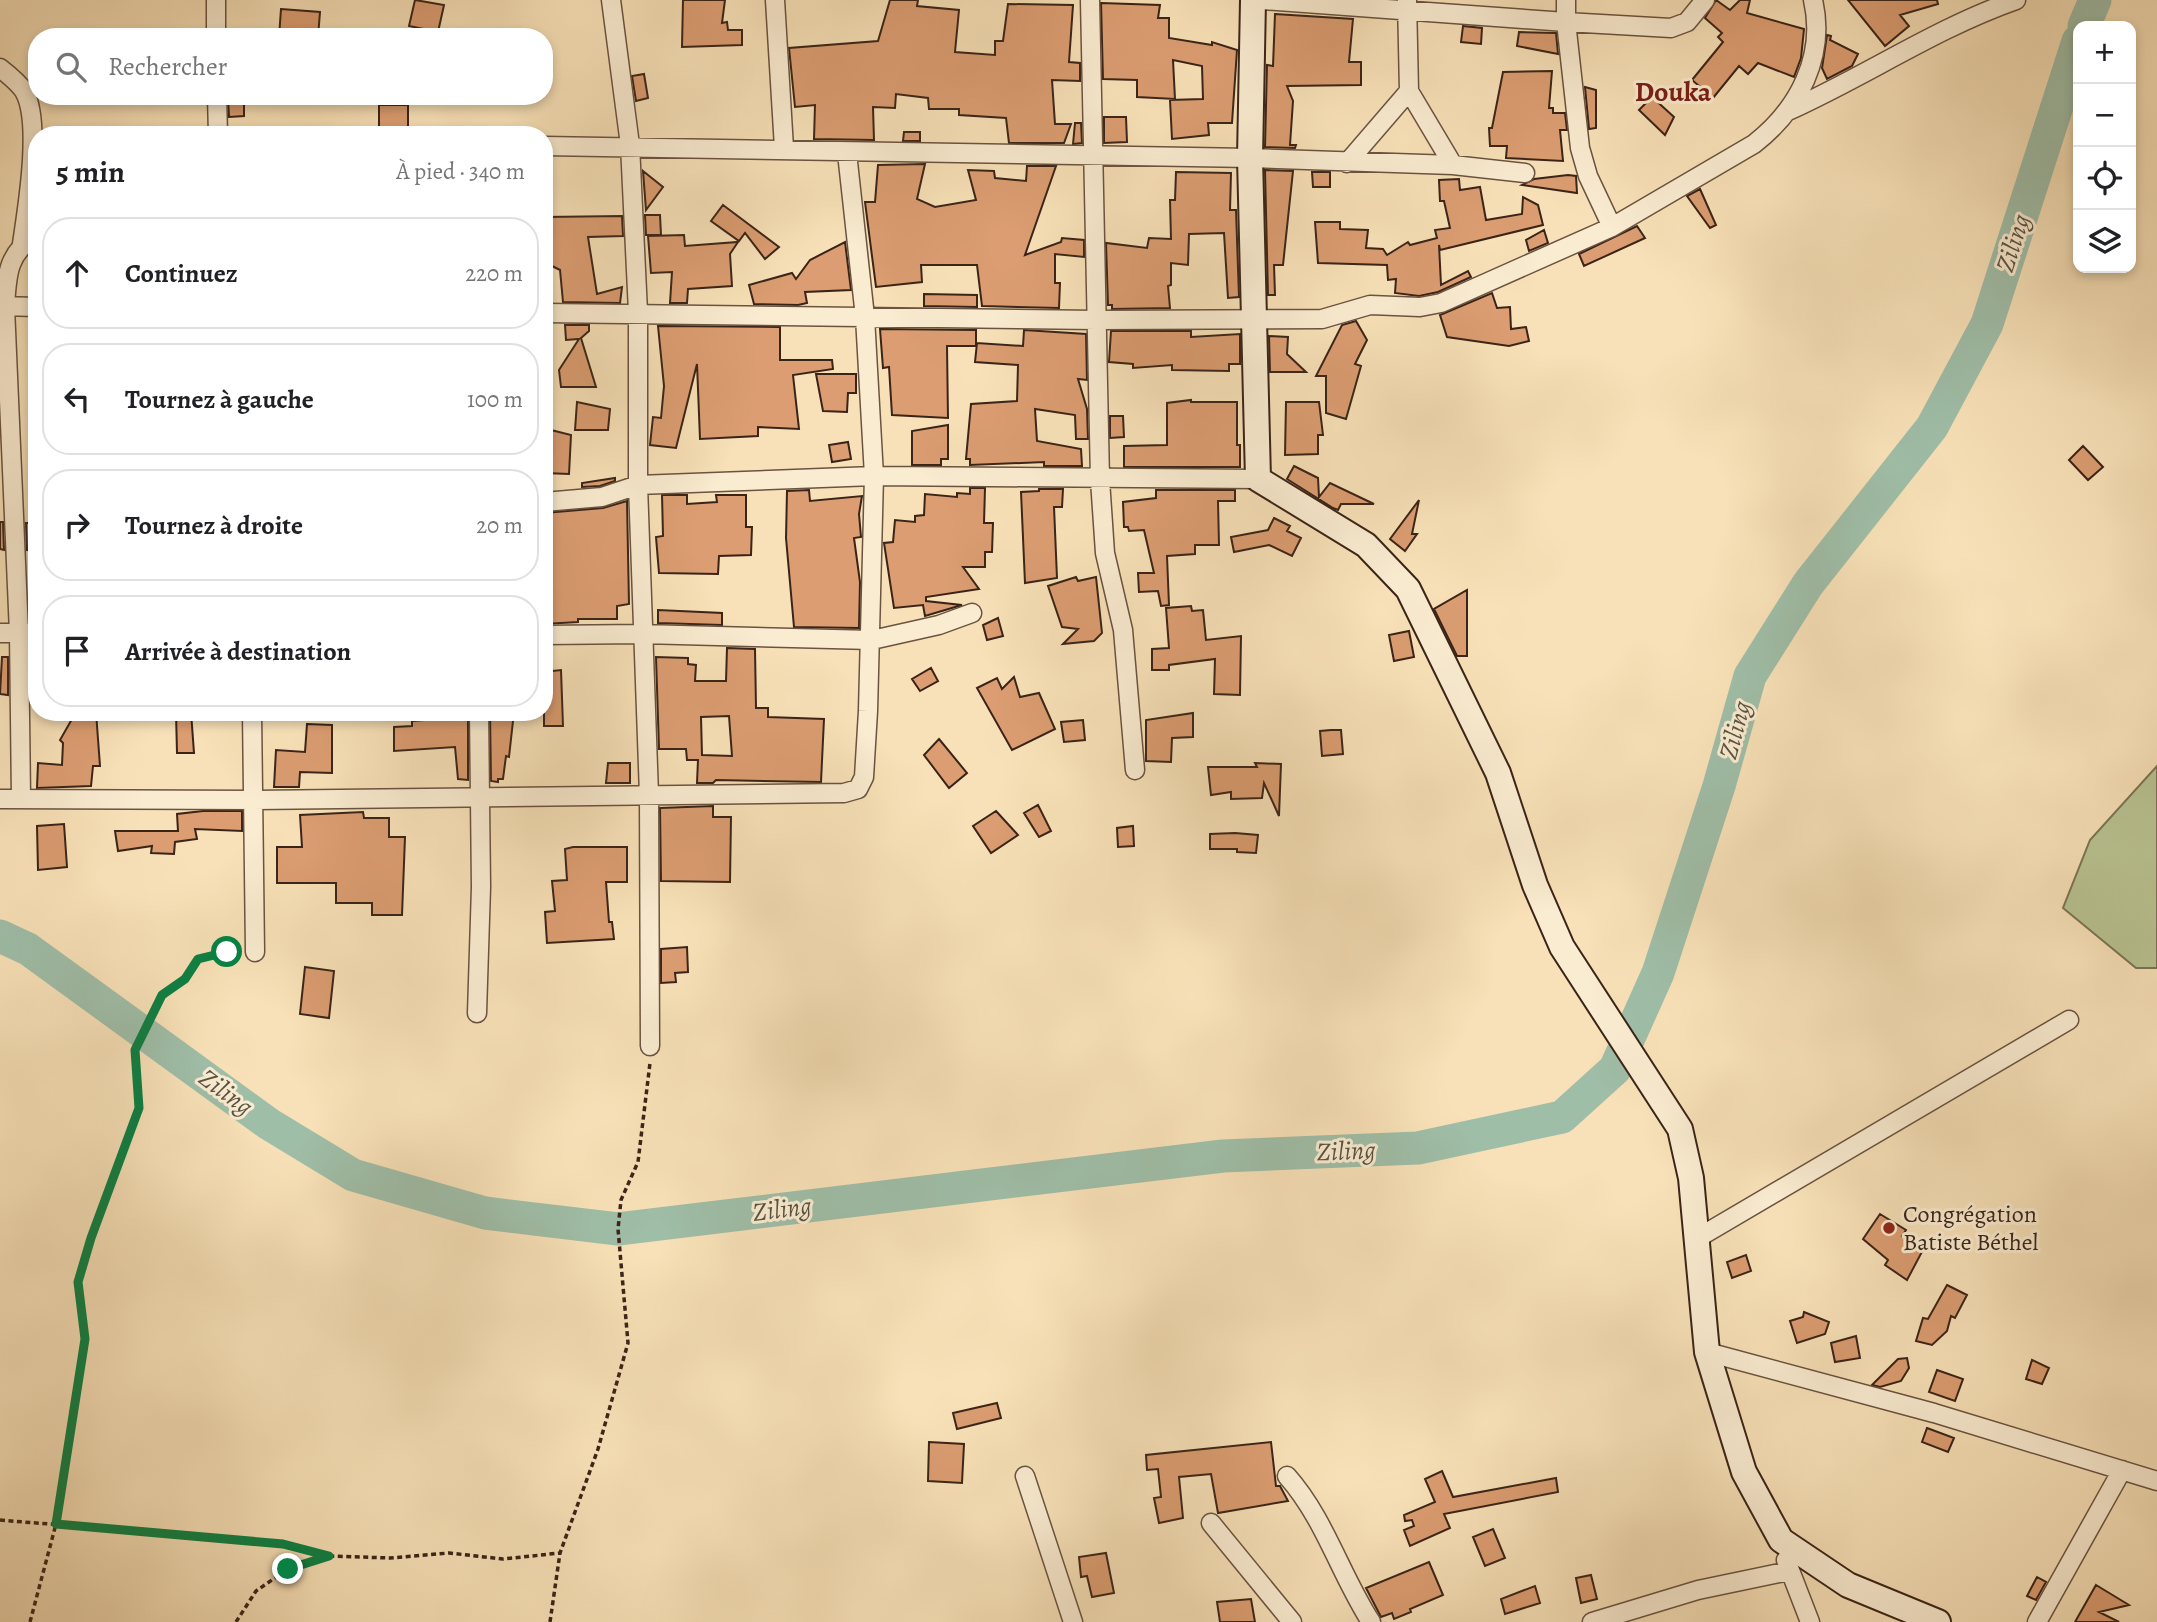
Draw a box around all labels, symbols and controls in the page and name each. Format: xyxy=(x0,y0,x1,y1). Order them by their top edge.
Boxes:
map controls xyxy=(2073,21,2136,273)
button: + xyxy=(2073,21,2136,84)
search box xyxy=(28,28,553,105)
icon: search xyxy=(52,48,90,86)
text: Rechercher xyxy=(108,49,228,84)
district label: Douka xyxy=(1635,73,1712,111)
button: − xyxy=(2073,84,2136,147)
button: locate xyxy=(2073,147,2136,210)
text: 5 min xyxy=(56,152,125,192)
text: À pied · 340 m xyxy=(396,156,525,187)
water label: Ziling xyxy=(1987,209,2039,276)
button: layers xyxy=(2073,210,2136,273)
icon: ahead xyxy=(58,254,96,292)
text: Continuez xyxy=(125,256,238,291)
text: 220 m xyxy=(465,258,523,289)
icon: left xyxy=(58,380,96,418)
text: Tournez à gauche xyxy=(125,382,314,417)
text: 100 m xyxy=(467,384,523,415)
icon: right xyxy=(58,506,96,544)
text: Tournez à droite xyxy=(125,508,303,543)
text: 20 m xyxy=(476,510,523,541)
icon: arrive xyxy=(58,632,96,670)
text: Arrivée à destination xyxy=(125,634,351,669)
water label: Ziling xyxy=(1710,697,1760,763)
route start xyxy=(211,936,242,967)
water label: Ziling xyxy=(192,1061,260,1124)
water label: Ziling xyxy=(1316,1132,1376,1170)
water label: Ziling xyxy=(751,1188,814,1230)
place label: Congrégation Batiste Béthel xyxy=(1903,1198,2039,1258)
marker: Congrégation Batiste Béthel xyxy=(1881,1220,1897,1236)
route end xyxy=(272,1553,303,1584)

